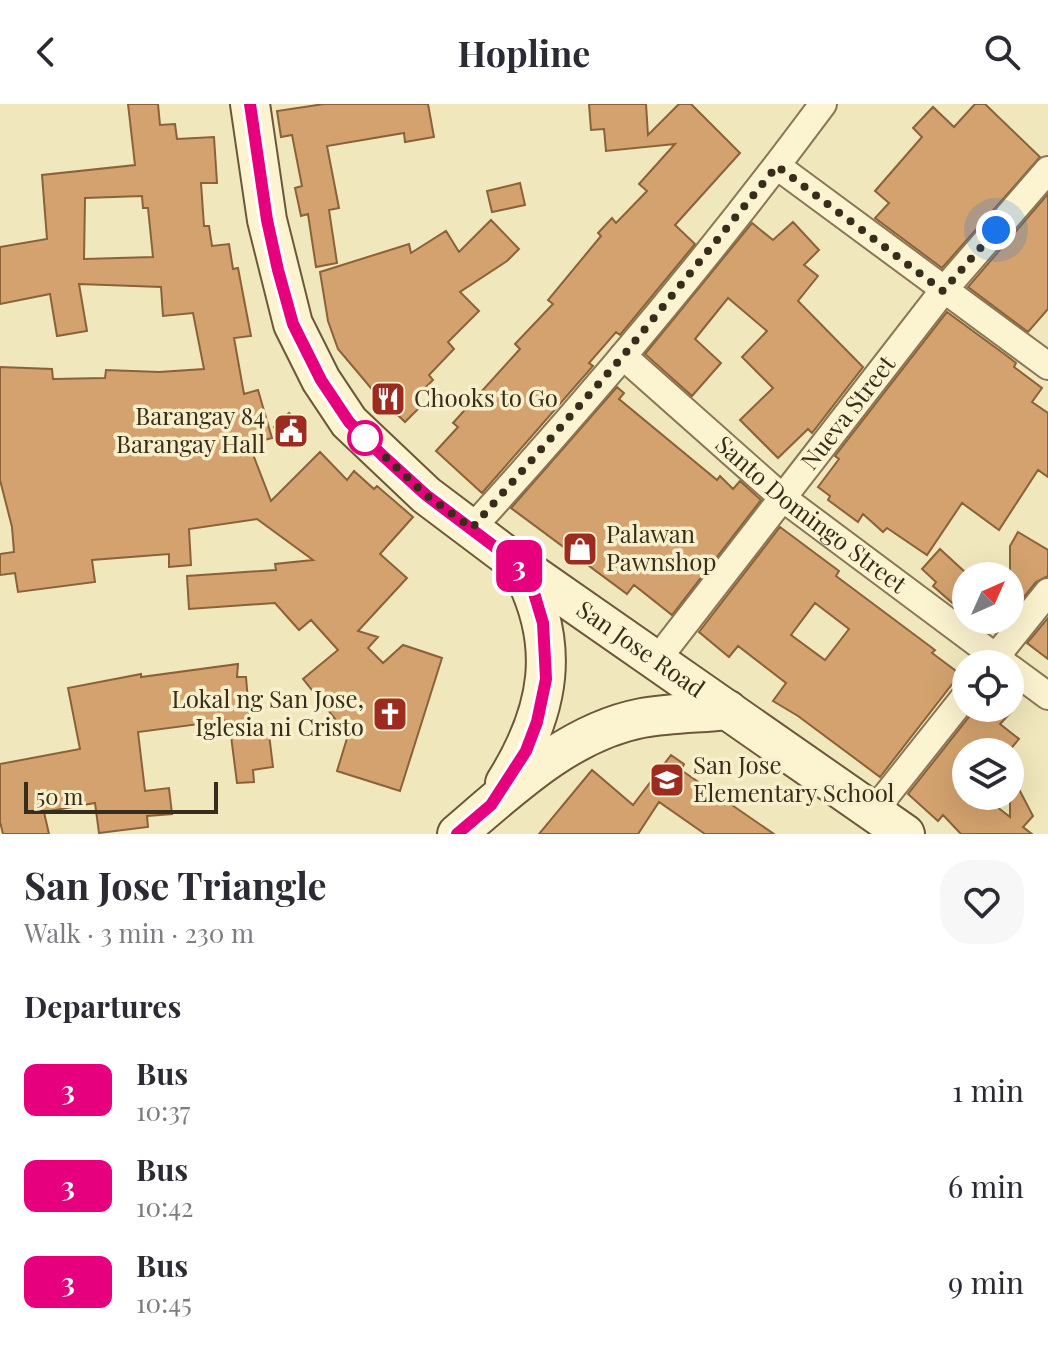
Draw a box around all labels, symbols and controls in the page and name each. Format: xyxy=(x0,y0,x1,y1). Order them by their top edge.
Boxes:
text: Hopline xyxy=(458,28,590,76)
icon: back xyxy=(24,30,68,74)
icon: search xyxy=(980,30,1024,74)
your location xyxy=(976,210,1016,250)
street label: Nueva Street xyxy=(792,348,902,475)
restaurant icon: Chooks to Go xyxy=(369,380,407,418)
place label: Chooks to Go xyxy=(414,381,558,413)
place label: Barangay 84 Barangay Hall xyxy=(116,399,265,459)
public building icon: Barangay 84 Barangay Hall xyxy=(272,412,310,450)
unlabelled marker xyxy=(348,421,382,455)
street label: Santo Domingo Street xyxy=(709,428,914,599)
place label: Palawan Pawnshop xyxy=(606,517,716,577)
shop icon: Palawan Pawnshop xyxy=(561,530,599,568)
line badge: 3 xyxy=(493,540,545,592)
text: 3 xyxy=(512,547,526,584)
north arrow xyxy=(952,562,1024,634)
map controls xyxy=(952,562,1024,810)
street label: San Jose Road xyxy=(571,592,712,704)
button: locate xyxy=(952,650,1024,722)
place label: Lokal ng San Jose, Iglesia ni Cristo xyxy=(172,682,364,742)
church icon: Lokal ng San Jose, Iglesia ni Cristo xyxy=(371,695,409,733)
button: layers xyxy=(952,738,1024,810)
place label: San Jose Elementary School xyxy=(693,748,895,808)
school or university icon: San Jose Elementary School xyxy=(648,761,686,799)
scale bar xyxy=(24,778,218,814)
text: 50 m xyxy=(36,781,83,811)
text: San Jose Triangle xyxy=(24,859,327,910)
button: heart xyxy=(940,860,1024,944)
text: Walk · 3 min · 230 m xyxy=(24,915,254,950)
text: Departures xyxy=(24,986,181,1026)
text: Bus xyxy=(136,1053,188,1093)
text: 1 min xyxy=(952,1070,1024,1110)
text: 3 xyxy=(61,1071,75,1108)
text: 10:37 xyxy=(136,1093,190,1128)
text: Bus xyxy=(136,1149,188,1189)
text: 6 min xyxy=(948,1166,1024,1206)
text: 3 xyxy=(61,1167,75,1204)
text: 10:42 xyxy=(136,1189,193,1224)
text: Bus xyxy=(136,1245,188,1285)
text: 9 min xyxy=(948,1262,1024,1302)
text: 3 xyxy=(61,1263,75,1300)
text: 10:45 xyxy=(136,1285,192,1320)

